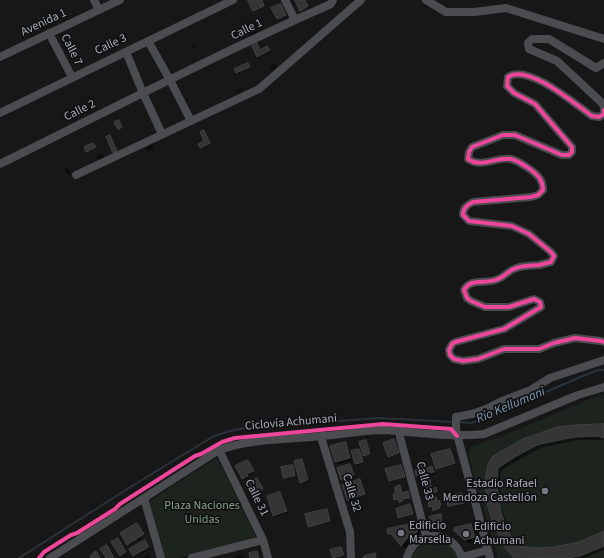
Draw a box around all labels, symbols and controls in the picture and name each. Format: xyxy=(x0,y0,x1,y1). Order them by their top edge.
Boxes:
street label: Avenida 1 xyxy=(19,6,69,40)
street label: Calle 1 xyxy=(229,16,265,44)
street label: Calle 3 xyxy=(93,31,129,59)
street label: Calle 7 xyxy=(57,32,85,68)
street label: Calle 2 xyxy=(62,97,98,125)
water label: Río Kellumani xyxy=(474,384,548,428)
street label: Ciclovía Achumani xyxy=(244,412,338,434)
street label: Calle 33 xyxy=(412,460,436,502)
street label: Calle 32 xyxy=(338,472,364,514)
street label: Calle 31 xyxy=(241,477,271,519)
place label: Estadio Rafael Mendoza Castellón xyxy=(443,477,537,505)
marker: Estadio Rafael Mendoza Castellón xyxy=(540,486,550,496)
park label: Plaza Naciones Unidas xyxy=(164,499,240,527)
place label: Edificio Marsella xyxy=(409,519,451,547)
place label: Edificio Achumani xyxy=(474,520,525,548)
marker: Edificio Marsella xyxy=(396,528,406,538)
marker: Edificio Achumani xyxy=(461,529,471,539)

